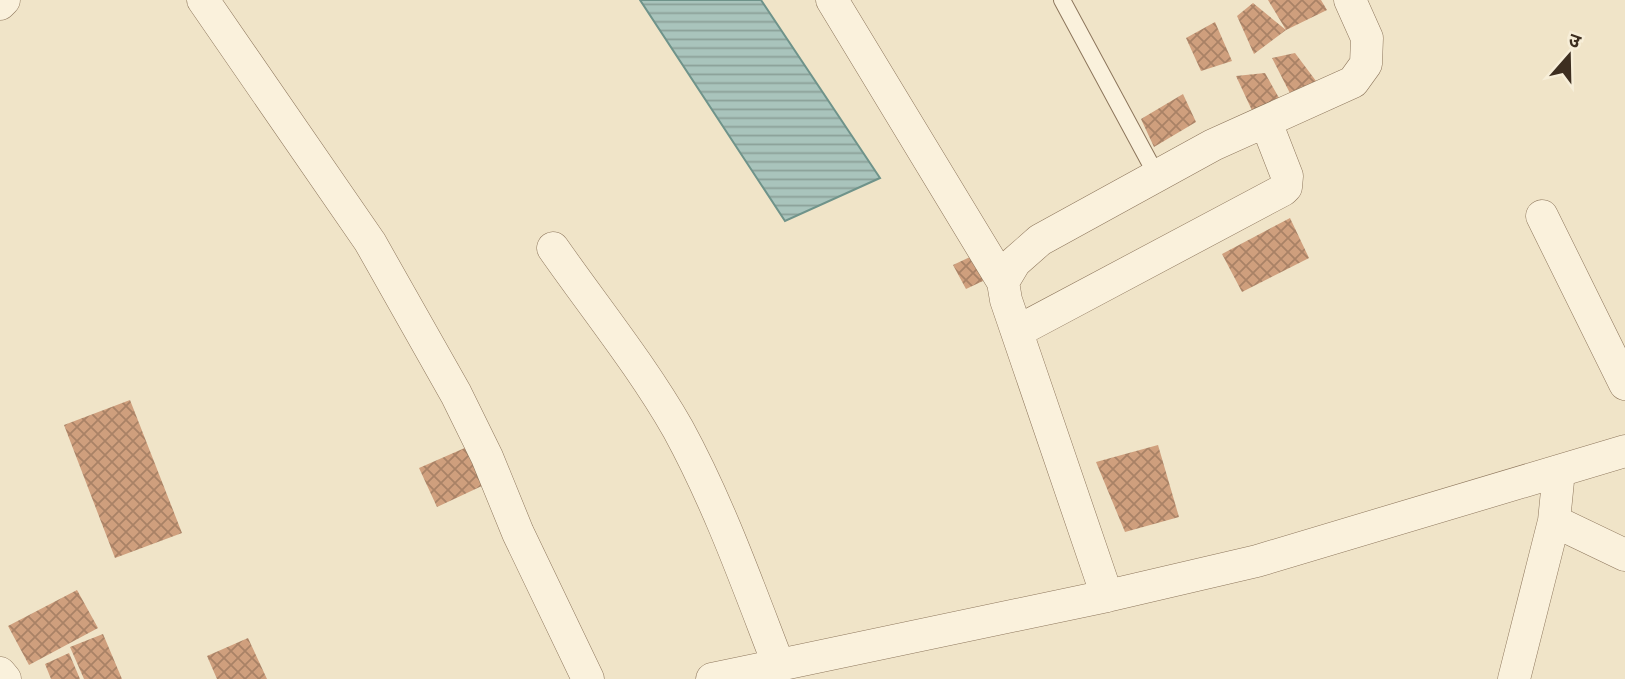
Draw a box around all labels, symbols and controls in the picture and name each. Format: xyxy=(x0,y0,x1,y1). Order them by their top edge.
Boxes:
north arrow xyxy=(1534,21,1604,91)
text: उ xyxy=(1565,28,1585,54)

